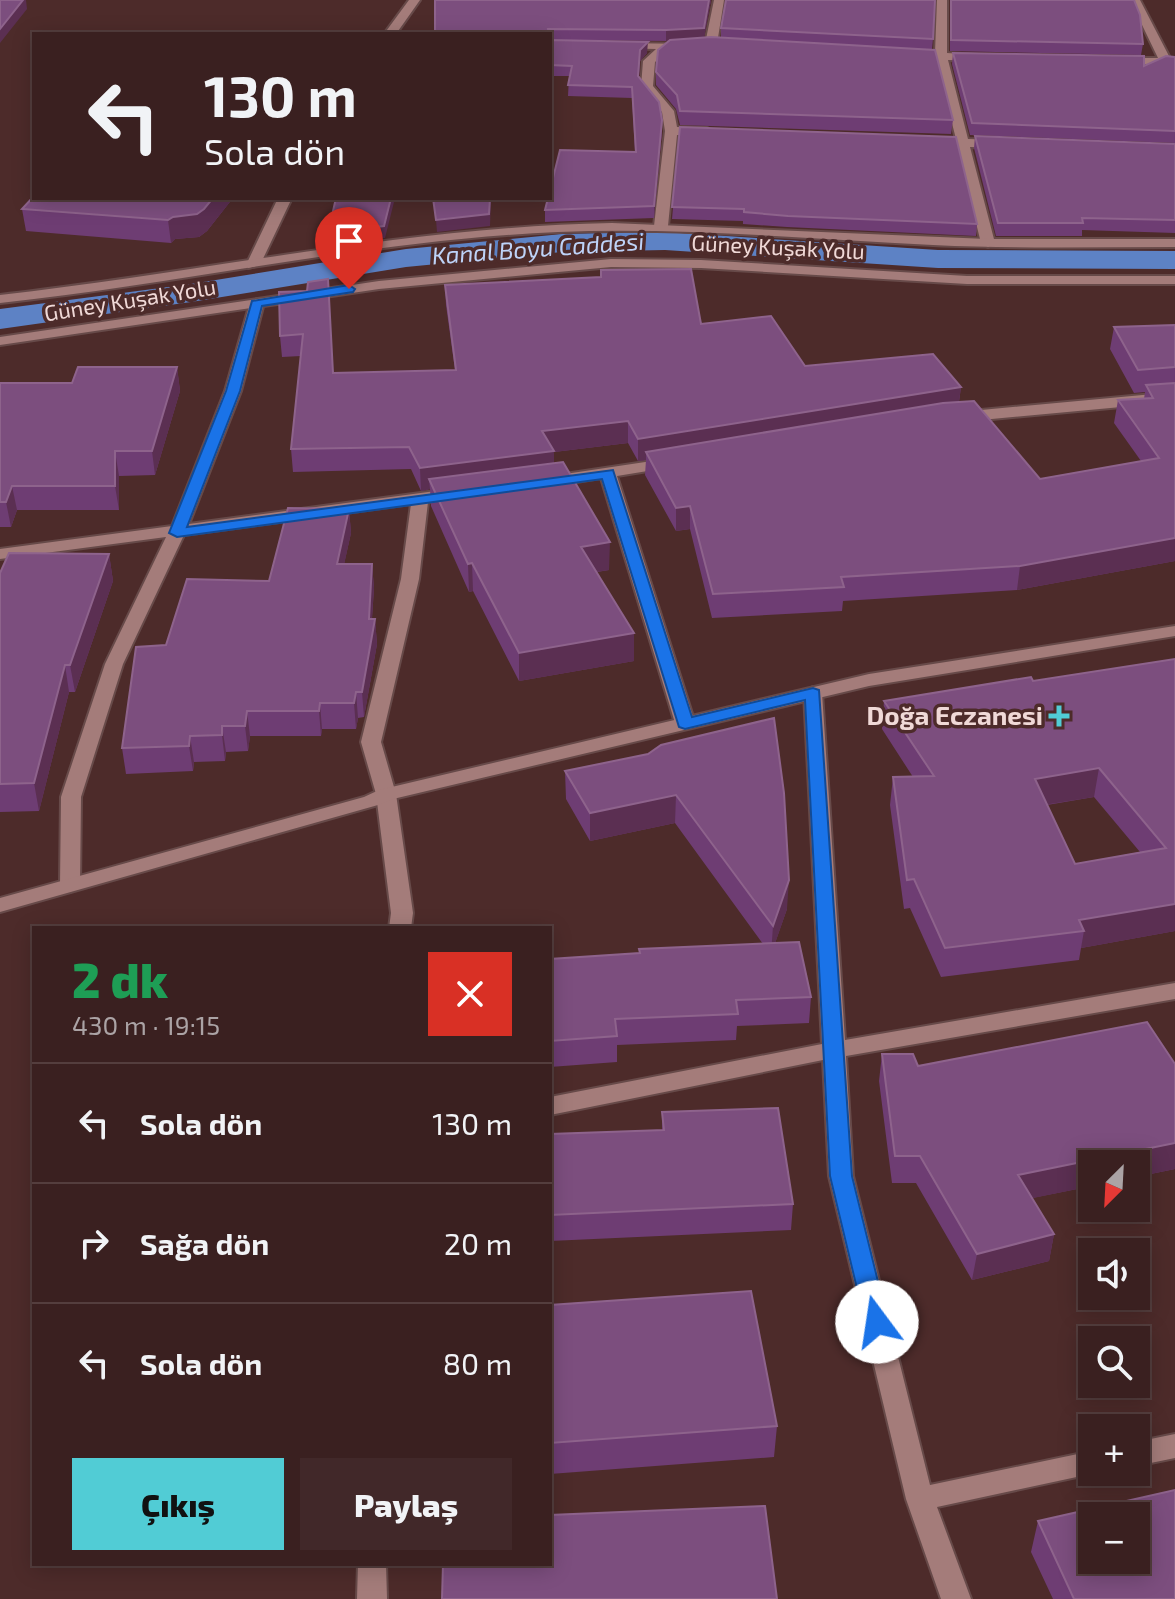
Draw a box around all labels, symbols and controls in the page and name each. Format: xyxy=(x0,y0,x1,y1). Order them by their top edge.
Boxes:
text: 130 m xyxy=(204,61,357,128)
icon: left xyxy=(72,64,176,168)
text: Sola dön xyxy=(204,129,345,172)
pin xyxy=(315,207,383,289)
icon: arrive xyxy=(327,219,371,263)
water label: Kanal Boyu Caddesi xyxy=(431,226,645,269)
street label: Güney Kuşak Yolu xyxy=(691,228,865,266)
street label: Güney Kuşak Yolu xyxy=(42,273,218,327)
place label: Doğa Eczanesi xyxy=(866,699,1043,730)
marker: Doğa Eczanesi xyxy=(1050,707,1068,725)
text: 2 dk xyxy=(72,950,168,1008)
button: close xyxy=(428,952,512,1036)
text: 430 m · 19:15 xyxy=(72,1009,220,1040)
icon: left xyxy=(72,1101,116,1145)
text: Sola dön xyxy=(140,1105,262,1141)
text: 130 m xyxy=(432,1105,512,1141)
north arrow xyxy=(1078,1150,1150,1222)
map controls xyxy=(1078,1150,1150,1574)
icon: right xyxy=(72,1221,116,1265)
text: Sağa dön xyxy=(140,1225,269,1261)
text: 20 m xyxy=(444,1225,512,1261)
button: sound xyxy=(1078,1238,1150,1310)
position arrow xyxy=(835,1280,919,1364)
button: search xyxy=(1078,1326,1150,1398)
icon: left xyxy=(72,1341,116,1385)
text: Sola dön xyxy=(140,1345,262,1381)
text: 80 m xyxy=(443,1345,512,1381)
button: + xyxy=(1078,1414,1150,1486)
button: Çıkış xyxy=(72,1458,284,1550)
button: Paylaş xyxy=(300,1458,512,1550)
button: − xyxy=(1078,1502,1150,1574)

